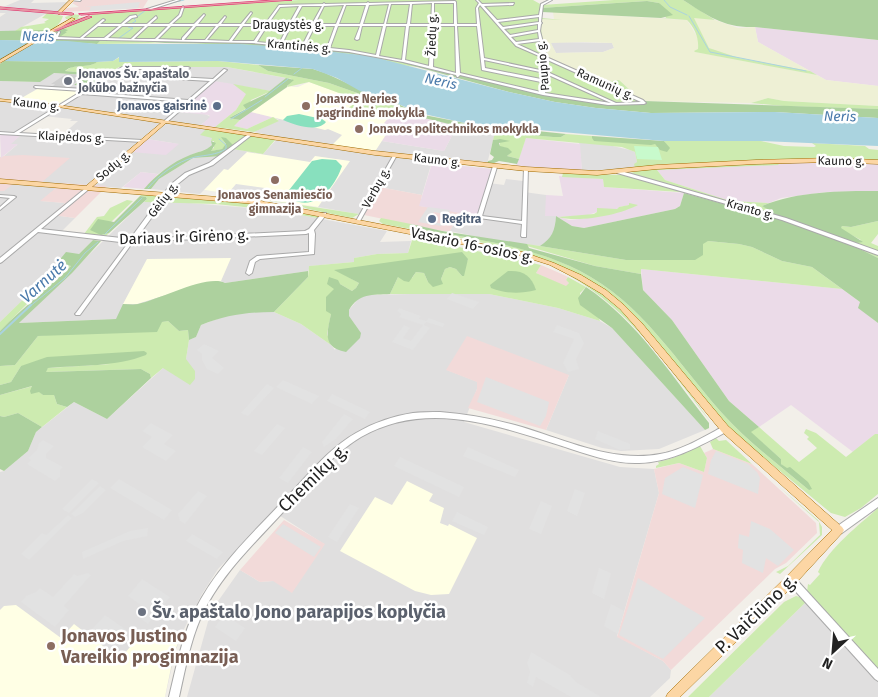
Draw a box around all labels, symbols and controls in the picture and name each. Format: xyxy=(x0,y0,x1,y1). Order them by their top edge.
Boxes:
street label: Žiedų g. xyxy=(423,13,440,57)
street label: Draugystės g. xyxy=(252,18,324,32)
water label: Neris xyxy=(22,28,55,45)
street label: Krantinės g. xyxy=(266,36,332,56)
street label: Paupio g. xyxy=(534,41,552,91)
place label: Jonavos Šv. apaštalo Jokūbo bažnyčia xyxy=(77,65,189,95)
street label: Ramunių g. xyxy=(574,65,636,103)
water label: Neris xyxy=(423,70,459,94)
marker: Jonavos Šv. apaštalo Jokūbo bažnyčia xyxy=(62,75,74,87)
place label: Jonavos Neries pagrindinė mokykla xyxy=(315,92,425,120)
street label: Kauno g. xyxy=(12,94,60,114)
place label: Jonavos gaisrinė xyxy=(116,99,207,113)
marker: Jonavos gaisrinė xyxy=(211,100,223,112)
marker: Jonavos Neries pagrindinė mokykla xyxy=(300,100,312,112)
water label: Neris xyxy=(824,108,857,125)
place label: Jonavos politechnikos mokykla xyxy=(368,122,539,136)
marker: Jonavos politechnikos mokykla xyxy=(353,123,365,135)
street label: Klaipėdos g. xyxy=(38,128,105,146)
street label: Sodų g. xyxy=(93,148,133,184)
street label: Kauno g. xyxy=(413,150,461,170)
street label: Kauno g. xyxy=(817,154,865,168)
street label: Verbų g. xyxy=(359,165,393,211)
marker: Jonavos Senamiesčio gimnazija xyxy=(269,174,281,186)
street label: Gėlių g. xyxy=(145,180,181,220)
place label: Jonavos Senamiesčio gimnazija xyxy=(217,188,332,216)
street label: Kranto g. xyxy=(725,196,775,222)
place label: Regitra xyxy=(442,212,482,226)
marker: Regitra xyxy=(426,213,438,225)
street label: Vasario 16-osios g. xyxy=(409,223,535,267)
street label: Dariaus ir Girėno g. xyxy=(119,226,249,248)
water label: Varnutė xyxy=(16,256,70,307)
street label: Chemikų g. xyxy=(273,439,353,517)
street label: P. Vaičiūno g. xyxy=(711,570,801,658)
place label: Šv. apaštalo Jono parapijos koplyčia xyxy=(152,600,446,623)
marker: Šv. apaštalo Jono parapijos koplyčia xyxy=(136,606,148,618)
place label: Jonavos Justino Vareikio progimnazija xyxy=(60,625,239,668)
north arrow xyxy=(808,627,858,677)
marker: Jonavos Justino Vareikio progimnazija xyxy=(45,640,57,652)
text: N xyxy=(820,654,835,673)

